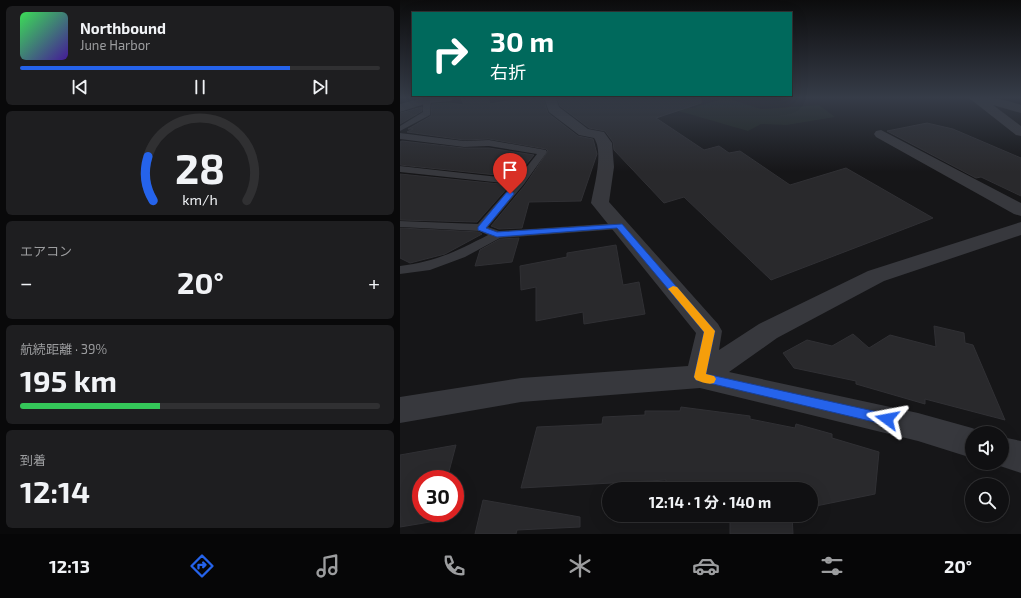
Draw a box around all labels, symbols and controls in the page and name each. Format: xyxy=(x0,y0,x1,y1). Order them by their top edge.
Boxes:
text: Northbound xyxy=(80,19,166,37)
text: 30 m xyxy=(490,24,554,58)
icon: right xyxy=(424,28,476,80)
text: June Harbor xyxy=(80,37,150,53)
text: 右折 xyxy=(490,61,526,83)
icon: previous xyxy=(69,76,91,98)
icon: pause xyxy=(189,76,211,98)
icon: next xyxy=(309,76,331,98)
text: 28 xyxy=(175,141,225,191)
pin xyxy=(493,153,527,194)
icon: arrive xyxy=(499,159,521,181)
text: km/h xyxy=(182,190,218,207)
text: エアコン xyxy=(20,243,72,259)
text: 20° xyxy=(177,264,224,300)
text: − xyxy=(20,269,33,295)
text: + xyxy=(368,269,380,295)
text: 航続距離 · 39% xyxy=(20,341,107,357)
text: 195 km xyxy=(20,362,117,398)
position arrow xyxy=(866,398,908,440)
map controls xyxy=(965,426,1009,522)
button: sound xyxy=(965,426,1009,470)
text: 到着 xyxy=(20,452,46,468)
speed limit sign: 30 xyxy=(412,470,464,522)
text: 12:14 xyxy=(20,473,90,509)
button: search xyxy=(965,478,1009,522)
text: 12:14 · 1 分 · 140 m xyxy=(649,493,771,511)
icon: directions xyxy=(188,552,216,580)
icon: music xyxy=(314,552,342,580)
icon: phone xyxy=(440,552,468,580)
icon: climate xyxy=(566,552,594,580)
icon: car xyxy=(692,552,720,580)
icon: filters xyxy=(818,552,846,580)
text: 12:13 xyxy=(49,555,90,577)
text: 20° xyxy=(944,555,972,577)

